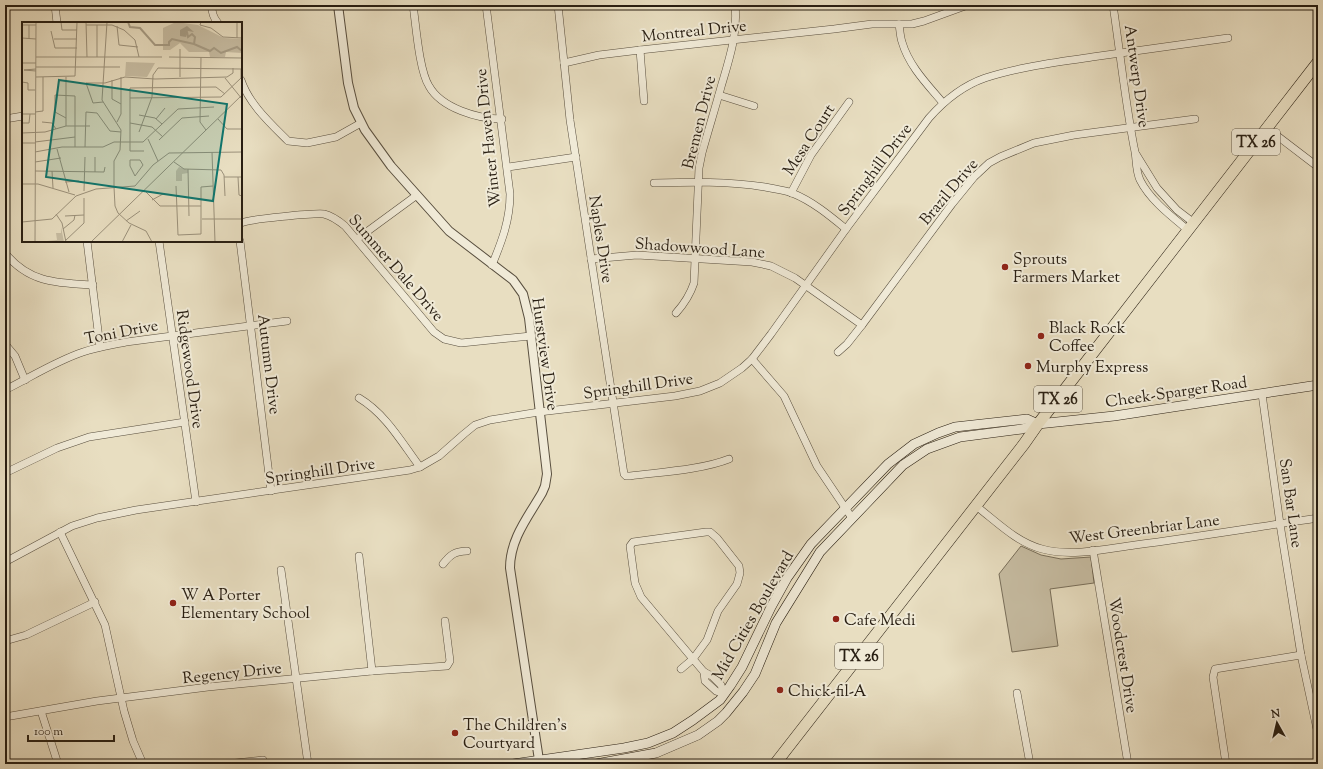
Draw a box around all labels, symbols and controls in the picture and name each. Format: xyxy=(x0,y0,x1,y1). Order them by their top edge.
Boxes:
street label: Montreal Drive xyxy=(641,16,748,49)
inset map xyxy=(22,22,242,242)
street label: Antwerp Drive xyxy=(1117,23,1154,129)
street label: Winter Haven Drive xyxy=(471,67,508,208)
street label: Bremen Drive xyxy=(678,74,723,172)
street label: Mesa Court xyxy=(778,100,842,181)
street label: Springhill Drive xyxy=(833,119,919,222)
road number: TX 26 xyxy=(1232,129,1280,155)
street label: Brazil Drive xyxy=(915,154,985,231)
street label: Naples Drive xyxy=(581,194,618,285)
street label: Summer Dale Drive xyxy=(342,210,448,327)
street label: Shadowwood Lane xyxy=(634,233,766,266)
place label: Sprouts Farmers Market xyxy=(1013,249,1121,290)
marker: Sprouts Farmers Market xyxy=(1000,262,1010,272)
street label: Hurstview Drive xyxy=(524,297,563,412)
street label: Ridgewood Drive xyxy=(169,308,208,430)
street label: Autumn Drive xyxy=(250,313,285,416)
street label: Toni Drive xyxy=(83,315,160,352)
place label: Black Rock Coffee xyxy=(1049,318,1126,359)
marker: Black Rock Coffee xyxy=(1036,331,1046,341)
place label: Murphy Express xyxy=(1036,357,1148,380)
marker: Murphy Express xyxy=(1023,361,1033,371)
street label: Springhill Drive xyxy=(582,368,695,407)
street label: Cheek-Sparger Road xyxy=(1104,372,1249,415)
road number: TX 26 xyxy=(1034,386,1082,412)
street label: Springhill Drive xyxy=(264,453,377,492)
street label: San Bar Lane xyxy=(1272,457,1307,550)
street label: West Greenbriar Lane xyxy=(1068,510,1221,551)
street label: Mid Cities Boulevard xyxy=(708,547,801,685)
place label: W A Porter Elementary School xyxy=(181,585,311,626)
street label: Woodcrest Drive xyxy=(1101,596,1142,715)
marker: W A Porter Elementary School xyxy=(168,598,178,608)
place label: Cafe Medi xyxy=(844,610,916,633)
marker: Cafe Medi xyxy=(831,614,841,624)
road number: TX 26 xyxy=(835,643,883,669)
street label: Regency Drive xyxy=(182,658,283,691)
place label: Chick-fil-A xyxy=(788,681,866,704)
marker: Chick-fil-A xyxy=(775,685,785,695)
north arrow xyxy=(1257,703,1297,743)
text: N xyxy=(1269,706,1281,723)
place label: The Children's Courtyard xyxy=(463,715,567,756)
scale bar xyxy=(28,717,114,743)
text: 100 m xyxy=(34,723,63,741)
marker: The Children's Courtyard xyxy=(450,728,460,738)

